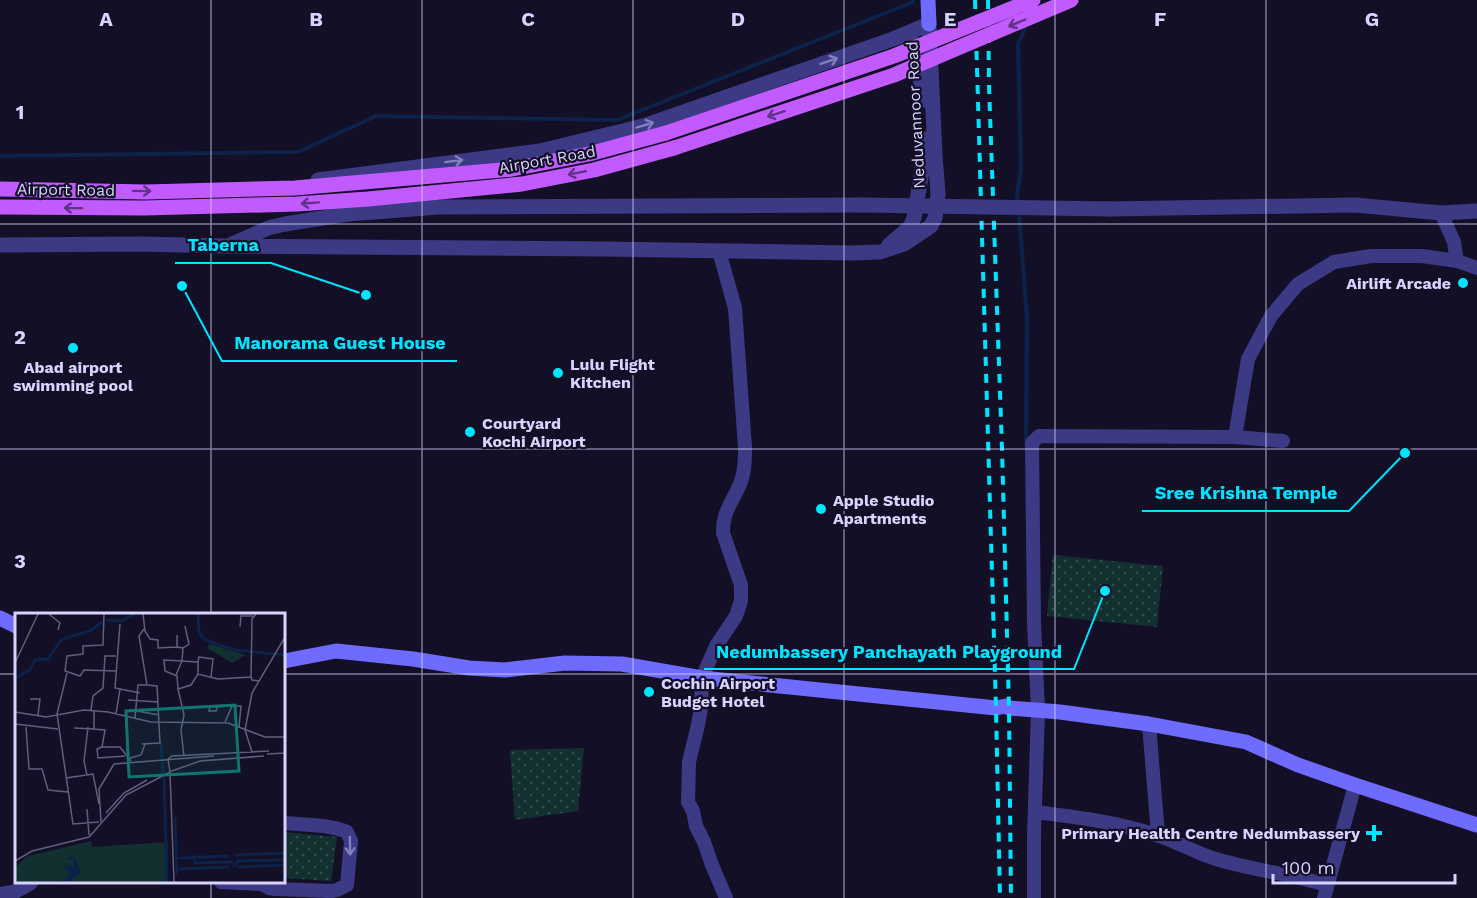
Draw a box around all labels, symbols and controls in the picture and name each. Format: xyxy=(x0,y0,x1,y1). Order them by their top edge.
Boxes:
text: A xyxy=(99,7,113,31)
text: B xyxy=(309,7,323,31)
text: C xyxy=(521,7,535,31)
text: D xyxy=(731,7,745,31)
text: E xyxy=(944,7,956,31)
text: F xyxy=(1154,7,1166,31)
text: G xyxy=(1365,7,1379,31)
one-way arrow xyxy=(1008,18,1027,29)
street label: Neduvannoor Road xyxy=(902,41,929,189)
one-way arrow xyxy=(819,55,838,66)
text: 1 xyxy=(16,100,24,124)
one-way arrow xyxy=(767,109,786,120)
one-way arrow xyxy=(635,119,654,130)
street label: Airport Road xyxy=(497,142,597,177)
one-way arrow xyxy=(443,156,463,167)
one-way arrow xyxy=(568,168,587,179)
street label: Airport Road xyxy=(17,179,115,200)
one-way arrow xyxy=(132,186,152,197)
one-way arrow xyxy=(300,198,320,209)
one-way arrow xyxy=(63,202,83,214)
callout: Taberna xyxy=(175,227,271,263)
text: Taberna xyxy=(187,234,259,255)
place label: Airlift Arcade xyxy=(1346,274,1451,293)
marker: Airlift Arcade xyxy=(1456,276,1470,290)
text: 2 xyxy=(14,325,26,349)
callout: Manorama Guest House xyxy=(222,325,457,361)
text: Manorama Guest House xyxy=(234,332,446,353)
marker: Abad airport swimming pool xyxy=(66,341,80,355)
place label: Lulu Flight Kitchen xyxy=(570,355,655,392)
place label: Abad airport swimming pool xyxy=(13,358,134,395)
marker: Lulu Flight Kitchen xyxy=(551,366,565,380)
place label: Courtyard Kochi Airport xyxy=(482,414,586,451)
marker: Courtyard Kochi Airport xyxy=(463,425,477,439)
callout: Sree Krishna Temple xyxy=(1142,475,1349,511)
text: Sree Krishna Temple xyxy=(1155,482,1337,503)
place label: Apple Studio Apartments xyxy=(833,491,935,528)
marker: Apple Studio Apartments xyxy=(814,502,828,516)
text: 3 xyxy=(14,549,26,573)
inset map xyxy=(15,613,285,883)
callout: Nedumbassery Panchayath Playground xyxy=(704,633,1074,669)
text: Nedumbassery Panchayath Playground xyxy=(716,641,1062,662)
place label: Cochin Airport Budget Hotel xyxy=(661,674,775,711)
marker: Cochin Airport Budget Hotel xyxy=(642,685,656,699)
place label: Primary Health Centre Nedumbassery xyxy=(1061,824,1361,843)
marker: Primary Health Centre Nedumbassery xyxy=(1365,824,1383,842)
one-way arrow xyxy=(344,836,355,856)
scale bar xyxy=(1273,847,1454,885)
text: 100 m xyxy=(1282,857,1335,878)

